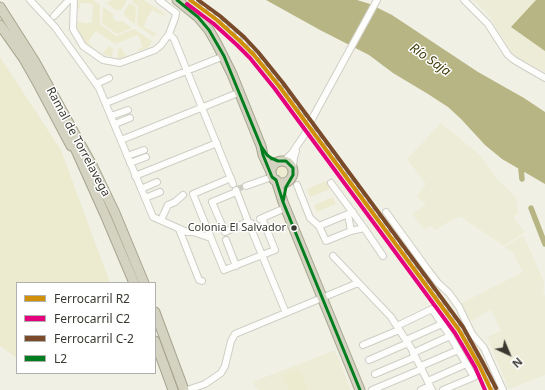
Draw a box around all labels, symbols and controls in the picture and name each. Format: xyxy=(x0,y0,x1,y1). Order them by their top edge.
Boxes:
water label: Río Saja xyxy=(407,40,453,80)
street label: Ramal de Torrelavega xyxy=(43,85,113,199)
place label: Colonia El Salvador xyxy=(188,221,286,235)
marker: Colonia El Salvador xyxy=(289,223,299,233)
legend xyxy=(16,282,156,374)
text: Ferrocarril R2 xyxy=(54,290,130,307)
text: Ferrocarril C2 xyxy=(54,310,130,327)
text: Ferrocarril C-2 xyxy=(54,330,134,347)
north arrow xyxy=(489,334,529,374)
text: L2 xyxy=(54,350,67,367)
text: N xyxy=(509,354,526,371)

